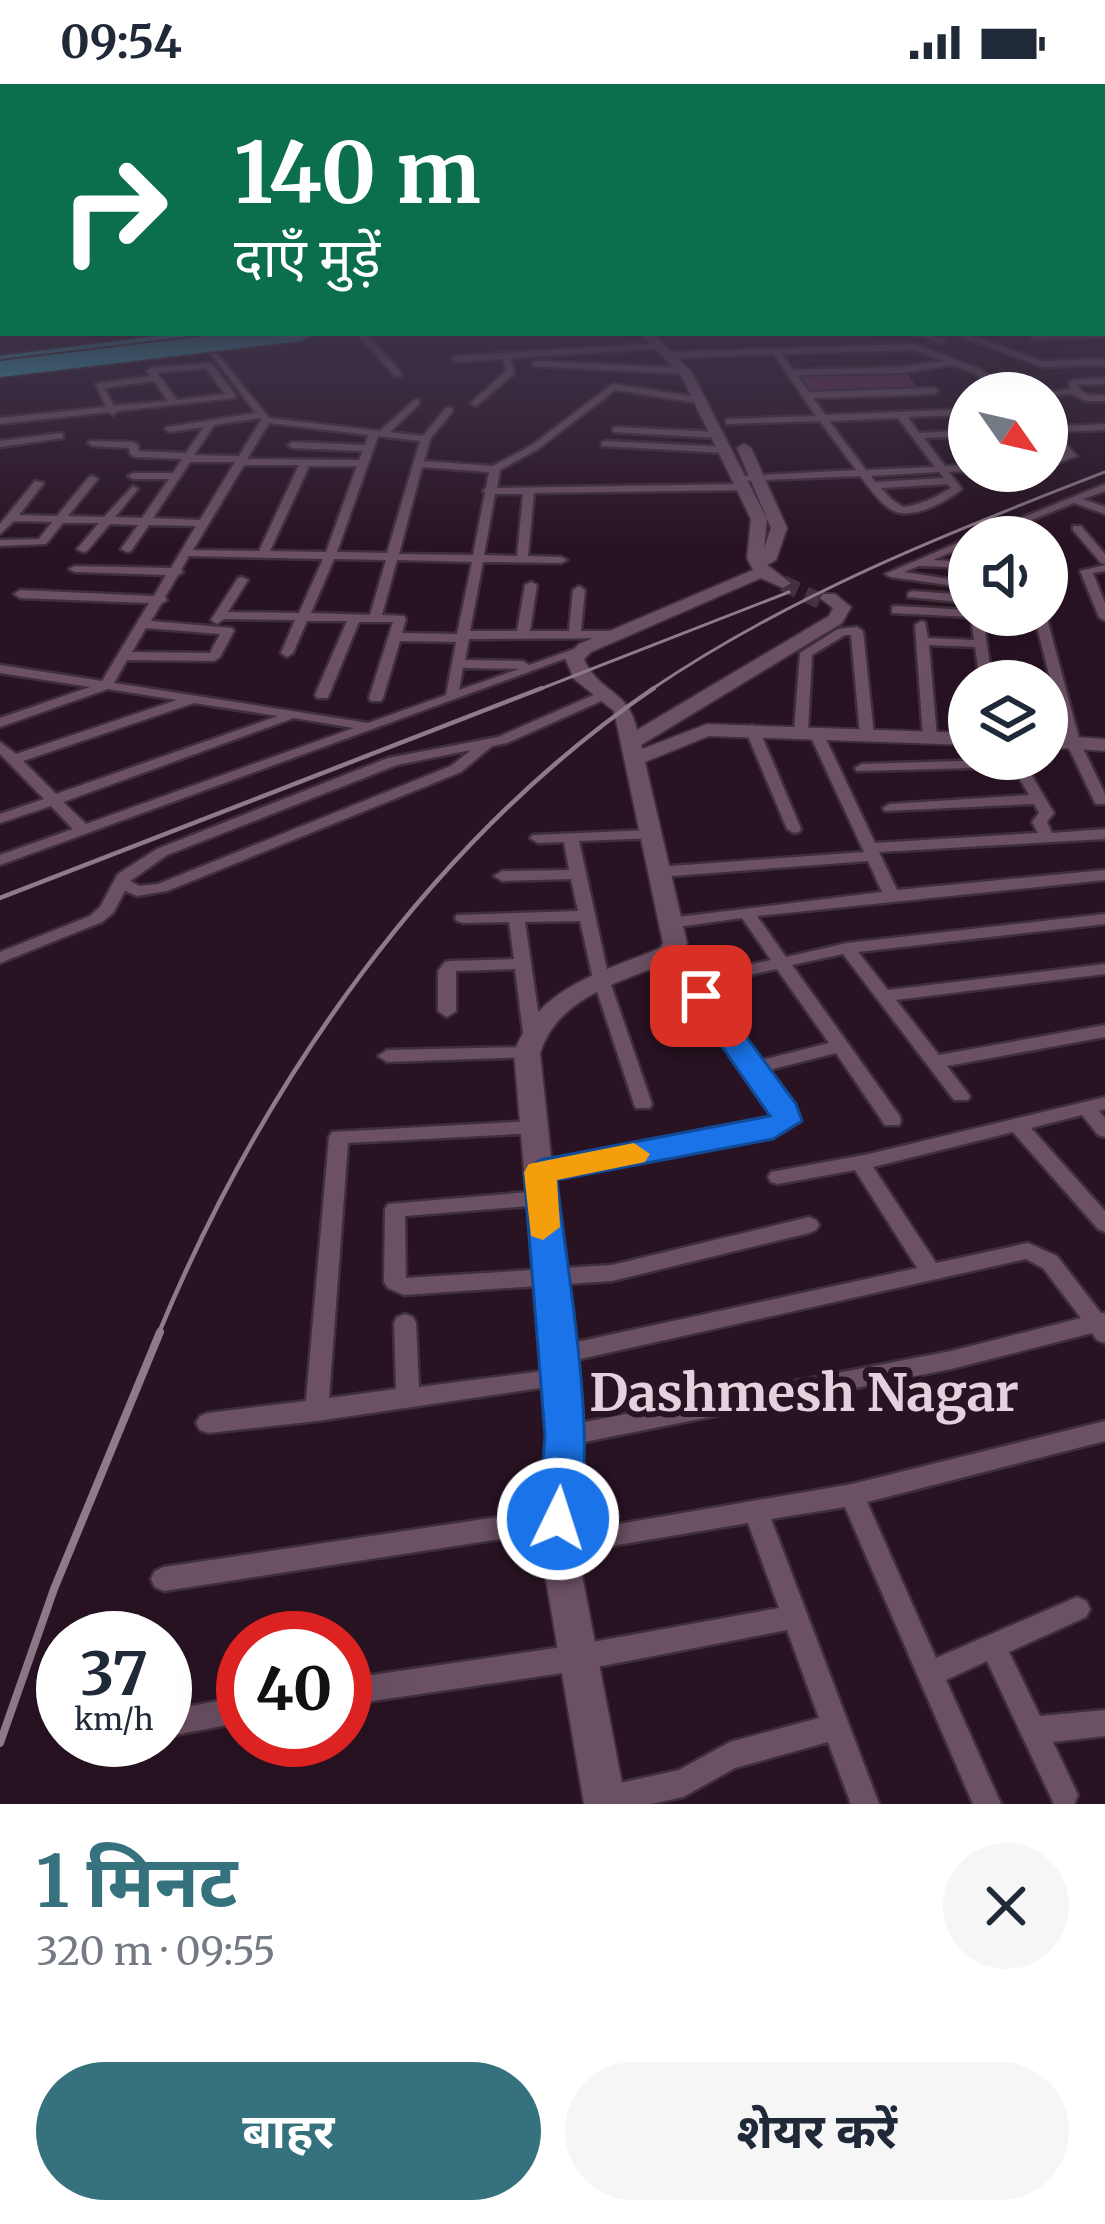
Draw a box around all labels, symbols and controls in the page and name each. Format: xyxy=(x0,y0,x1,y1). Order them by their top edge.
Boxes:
text: 09:54 xyxy=(60,14,182,70)
text: 140 m xyxy=(234,120,481,226)
icon: right xyxy=(36,132,192,288)
text: दाएँ मुड़ें xyxy=(234,224,381,292)
north arrow xyxy=(948,372,1068,492)
map controls xyxy=(948,372,1068,780)
button: sound xyxy=(948,516,1068,636)
button: layers xyxy=(948,660,1068,780)
pin xyxy=(650,945,752,1047)
icon: arrive xyxy=(668,963,734,1029)
district label: Dashmesh Nagar xyxy=(589,1361,1019,1425)
position arrow xyxy=(495,1456,621,1582)
speed limit sign: 40 xyxy=(216,1611,372,1767)
text: 37 xyxy=(80,1636,148,1711)
text: km/h xyxy=(74,1700,154,1738)
text: 1 मिनट xyxy=(36,1836,238,1927)
button: close xyxy=(943,1843,1069,1969)
text: 320 m · 09:55 xyxy=(36,1927,275,1976)
button: बाहर xyxy=(36,2062,541,2200)
button: शेयर करें xyxy=(565,2062,1069,2200)

